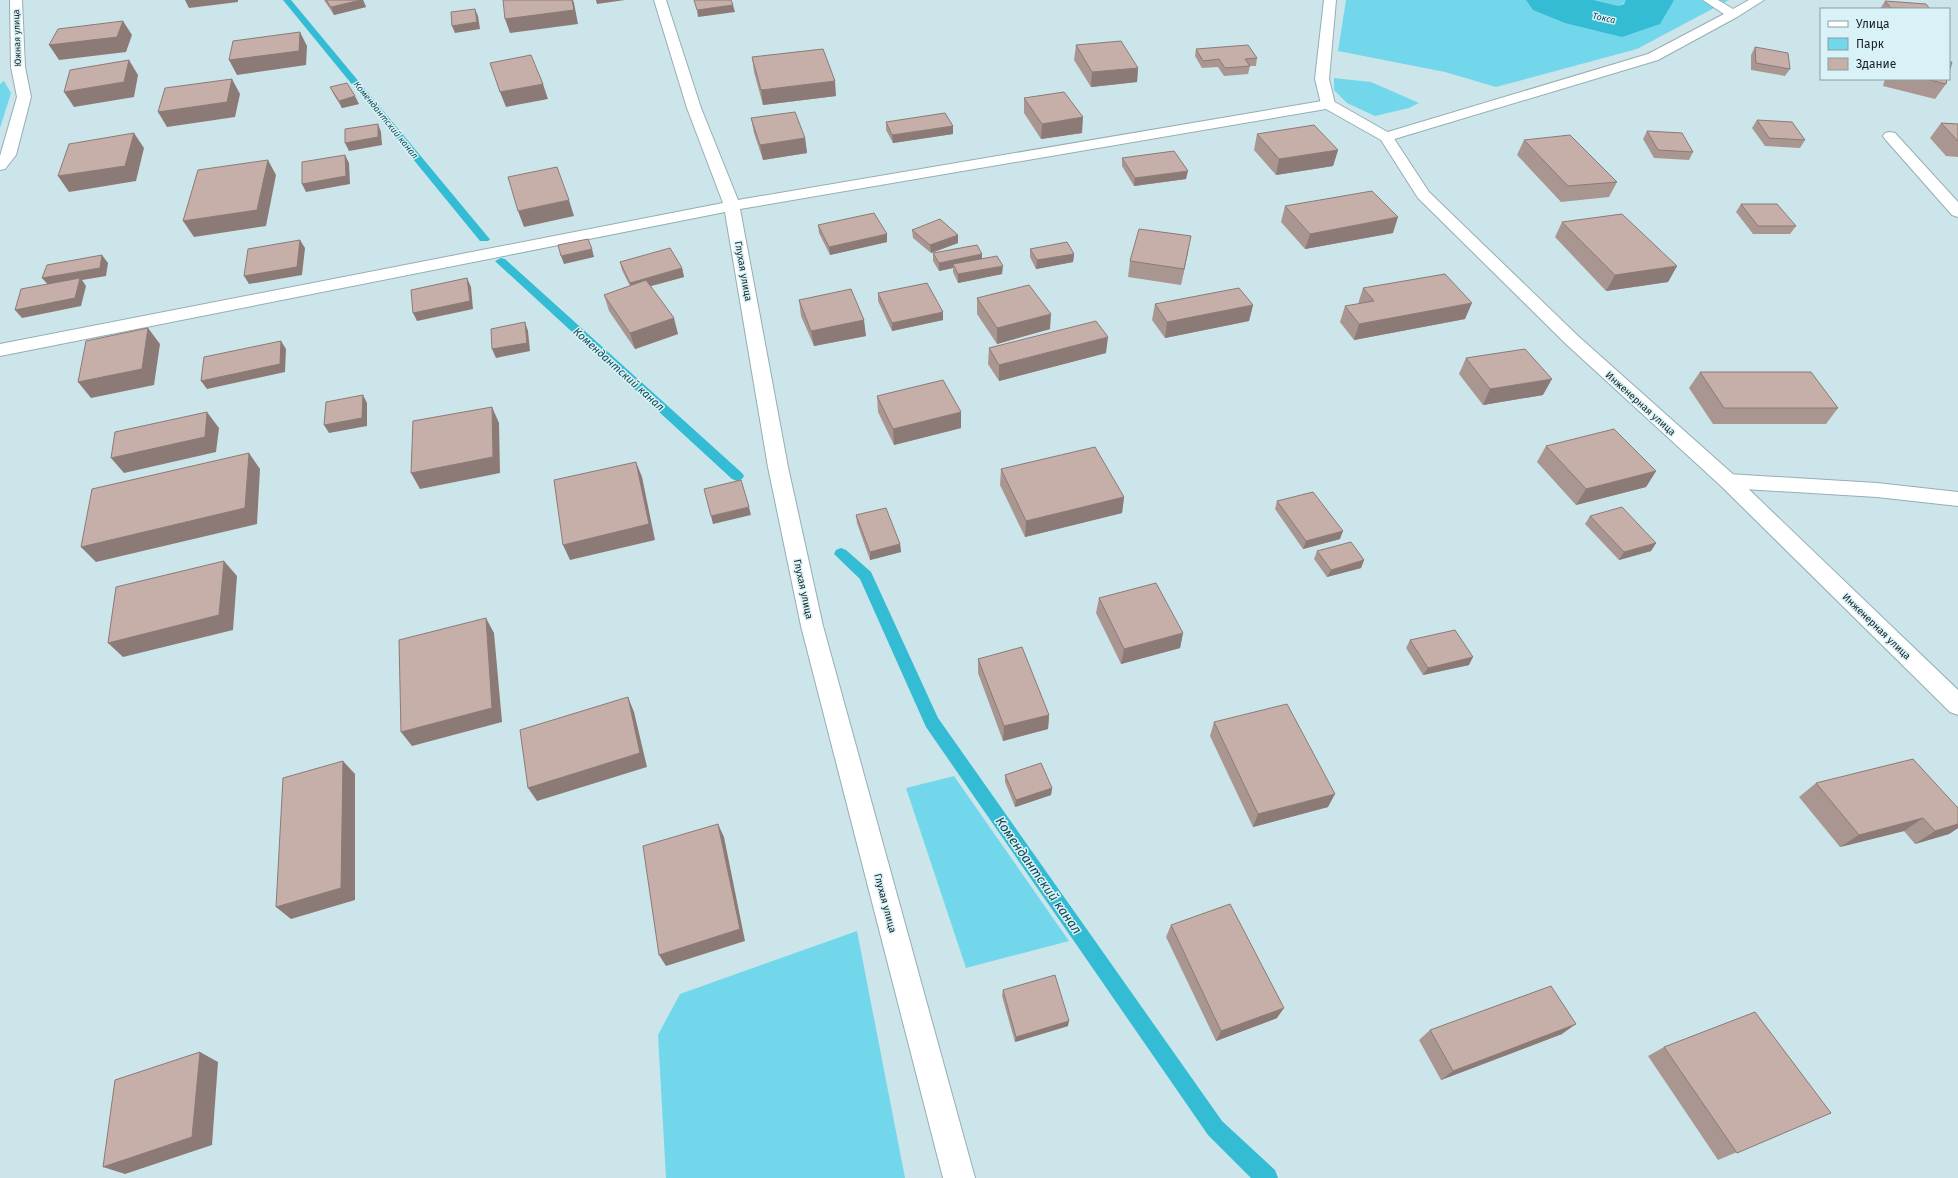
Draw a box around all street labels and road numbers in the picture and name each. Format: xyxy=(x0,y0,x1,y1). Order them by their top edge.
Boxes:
street label: Южная улица xyxy=(11,9,23,67)
street label: Глухая улица xyxy=(732,240,754,302)
street label: Инженерная улица xyxy=(1603,369,1678,438)
street label: Глухая улица xyxy=(791,558,815,620)
street label: Инженерная улица xyxy=(1840,591,1913,662)
street label: Глухая улица xyxy=(871,872,899,934)

